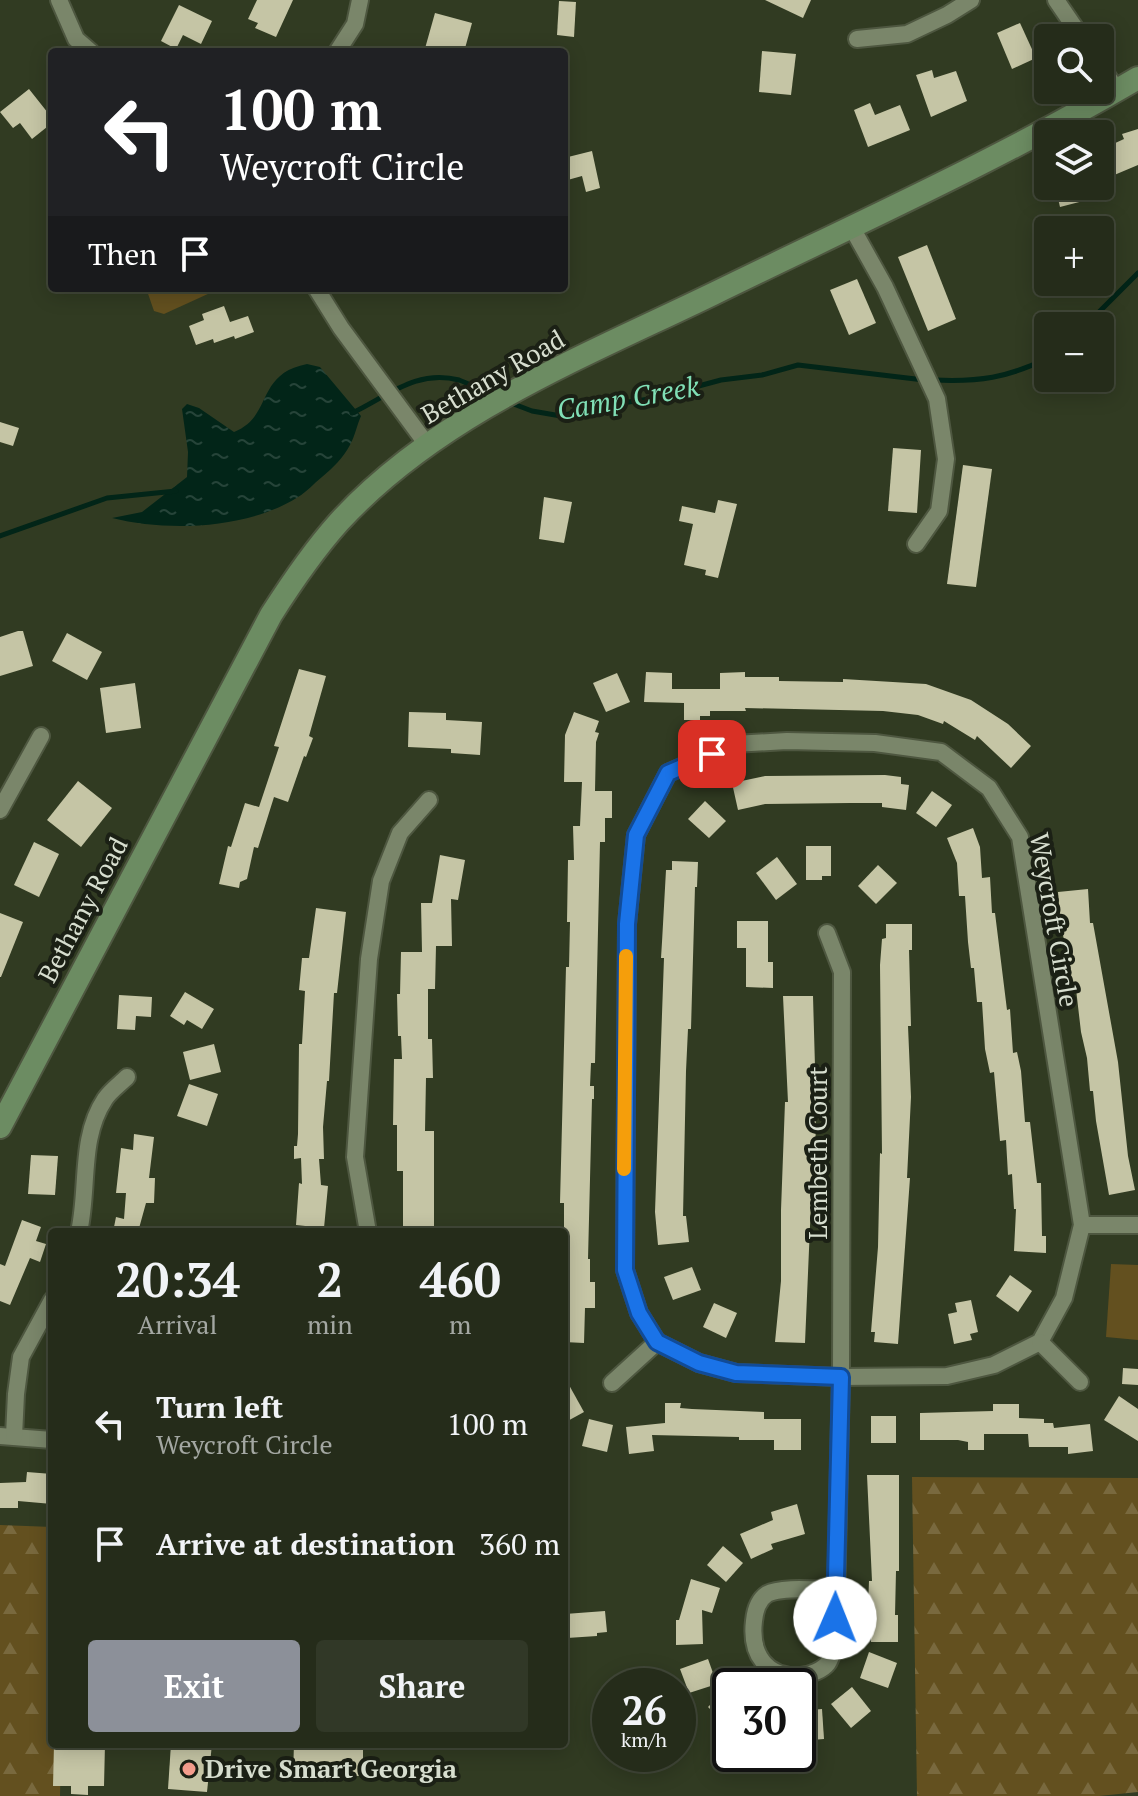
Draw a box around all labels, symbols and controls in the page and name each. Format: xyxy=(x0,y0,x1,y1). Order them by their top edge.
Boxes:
map controls xyxy=(1034,24,1114,392)
button: search xyxy=(1034,24,1114,104)
text: 100 m xyxy=(220,72,382,146)
icon: left xyxy=(88,80,192,184)
button: layers xyxy=(1034,120,1114,200)
text: Weycroft Circle xyxy=(220,143,464,190)
button: + xyxy=(1034,216,1114,296)
icon: arrive xyxy=(173,232,217,276)
text: Then xyxy=(88,234,157,274)
button: − xyxy=(1034,312,1114,392)
street label: Bethany Road xyxy=(415,321,570,431)
water label: Camp Creek xyxy=(554,367,703,428)
pin xyxy=(678,720,746,788)
icon: arrive xyxy=(690,732,734,776)
street label: Weycroft Circle xyxy=(1023,830,1087,1010)
street label: Bethany Road xyxy=(30,831,135,988)
street label: Lembeth Court xyxy=(800,1066,834,1240)
text: 20:34 xyxy=(115,1247,240,1311)
text: 2 xyxy=(316,1247,343,1311)
text: 460 xyxy=(420,1247,501,1311)
text: Arrival xyxy=(138,1307,217,1341)
text: min xyxy=(307,1307,353,1341)
text: m xyxy=(449,1307,472,1341)
text: Turn left xyxy=(156,1387,283,1427)
icon: left xyxy=(88,1402,132,1446)
text: 100 m xyxy=(447,1404,528,1444)
text: Weycroft Circle xyxy=(156,1427,333,1461)
icon: arrive xyxy=(88,1522,132,1566)
text: Arrive at destination xyxy=(156,1524,455,1564)
text: 360 m xyxy=(479,1524,560,1564)
position arrow xyxy=(793,1576,877,1660)
button: Exit xyxy=(88,1640,300,1732)
button: Share xyxy=(316,1640,528,1732)
speed limit sign: 30 xyxy=(712,1668,816,1772)
text: 26 xyxy=(621,1683,667,1736)
text: km/h xyxy=(621,1726,667,1753)
place label: Drive Smart Georgia xyxy=(205,1751,458,1785)
marker: Drive Smart Georgia xyxy=(180,1760,198,1778)

